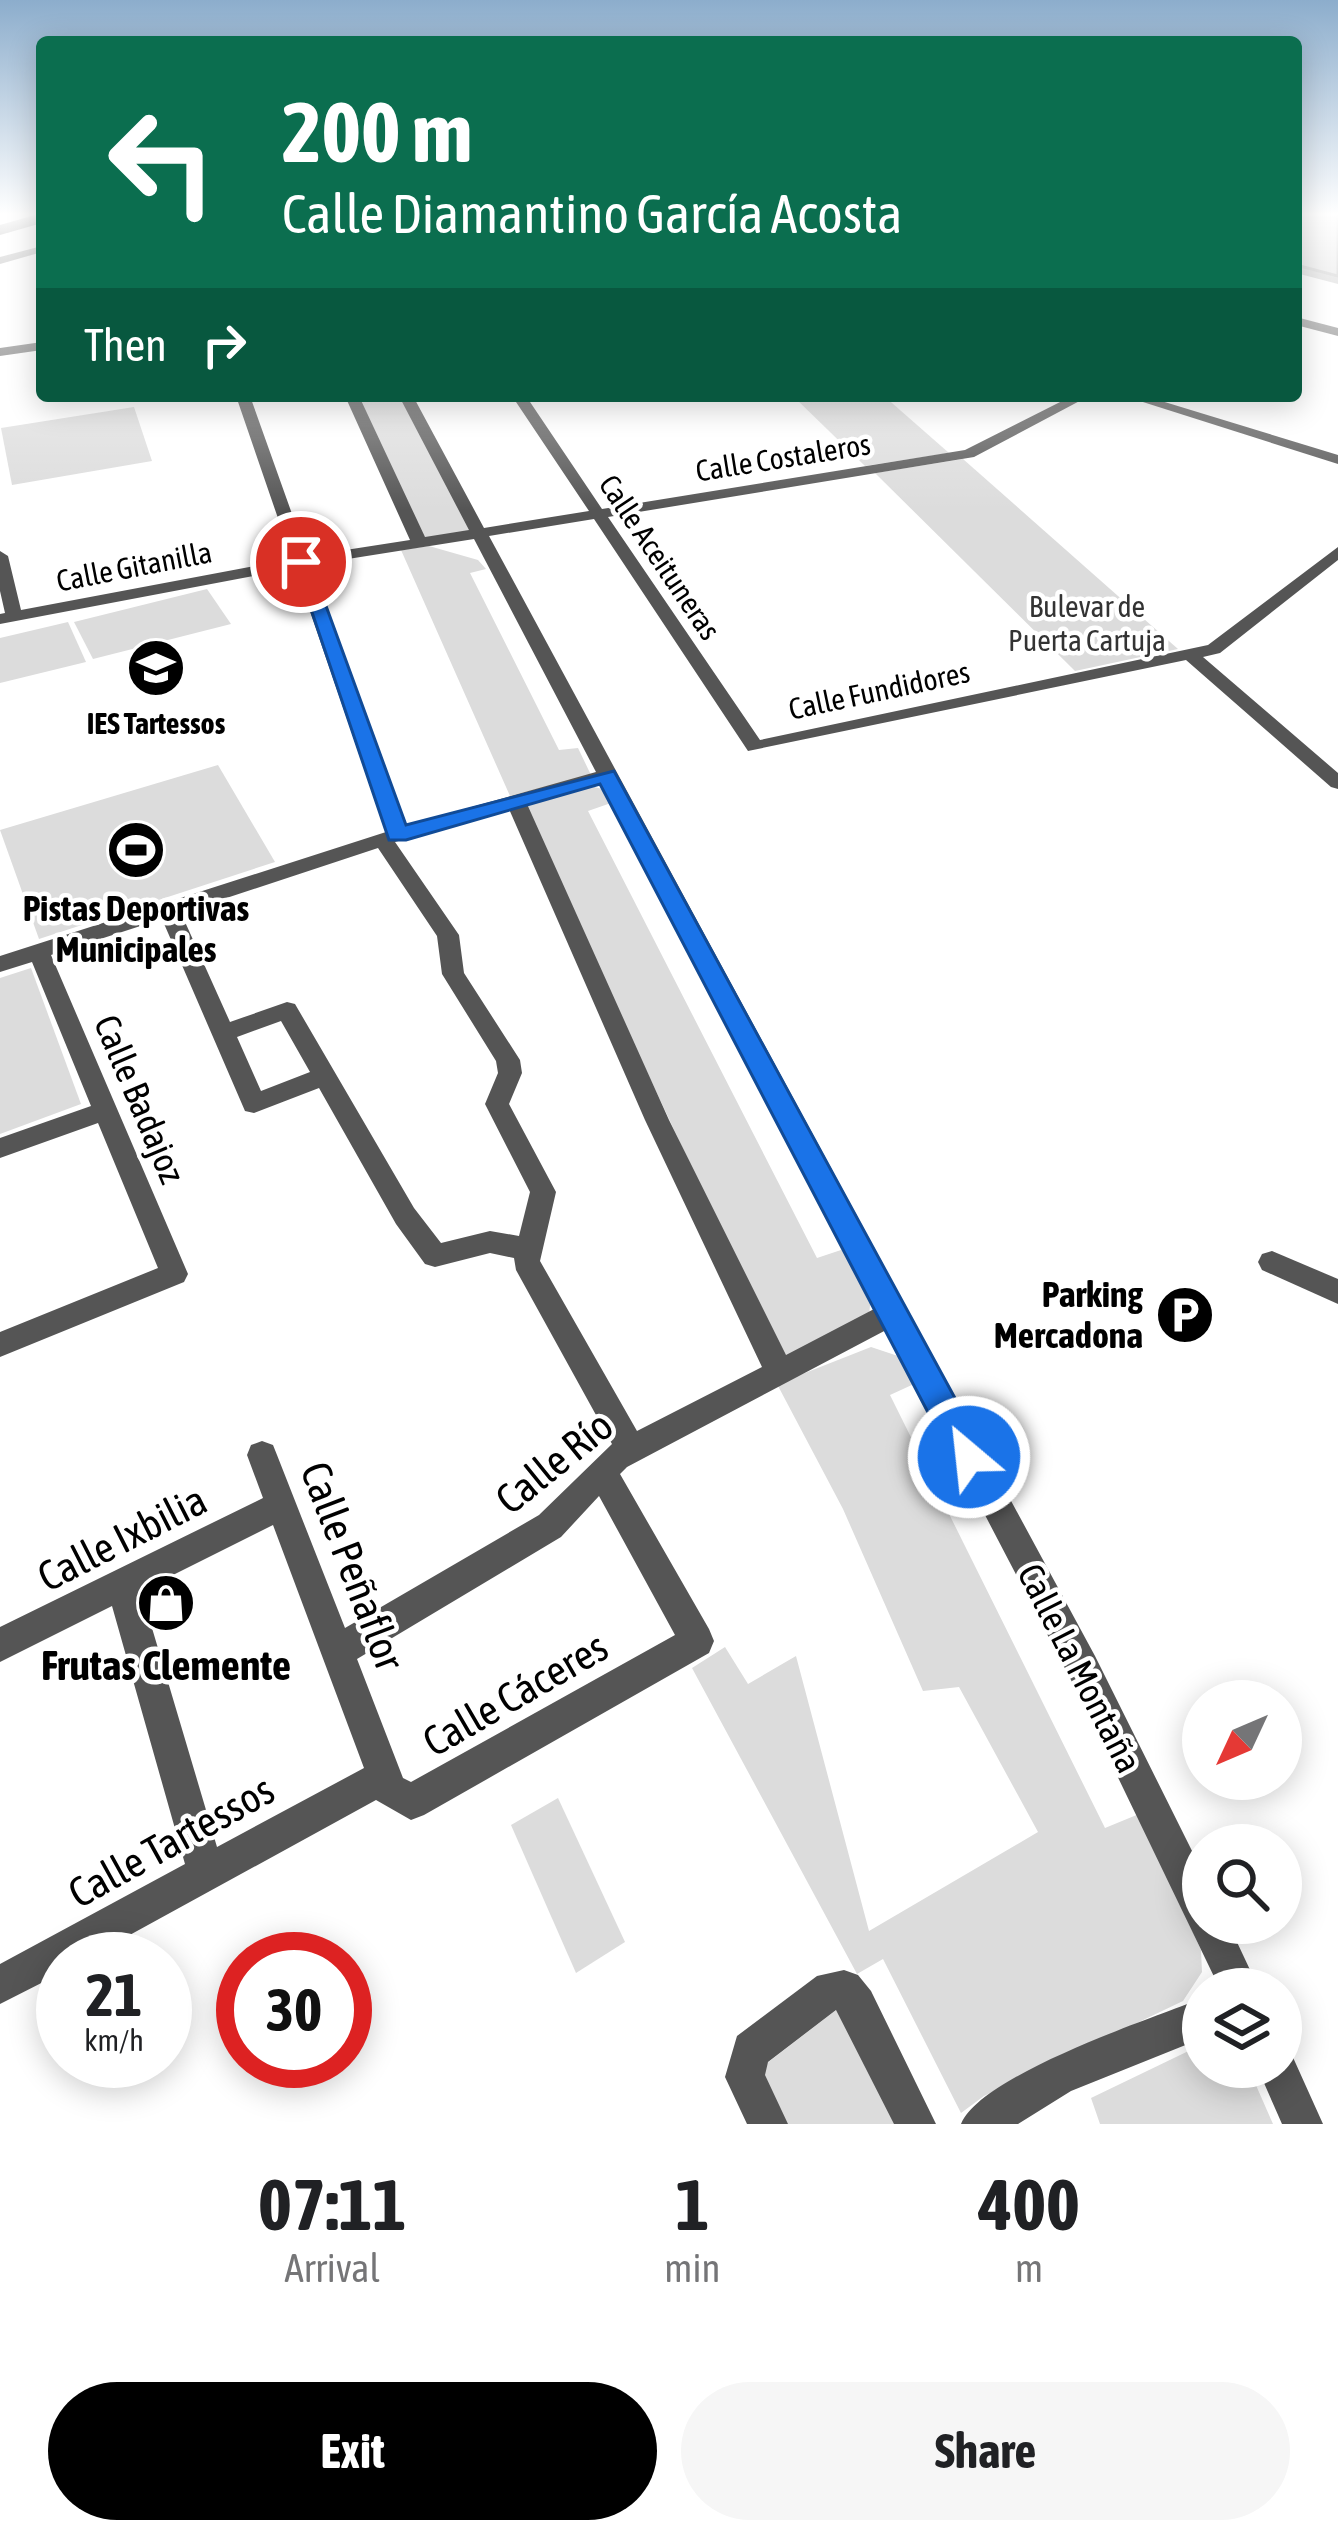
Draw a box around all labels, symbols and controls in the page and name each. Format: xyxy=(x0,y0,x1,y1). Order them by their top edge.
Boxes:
icon: left xyxy=(84,84,240,240)
text: 200 m xyxy=(282,84,472,180)
text: Calle Diamantino García Acosta xyxy=(282,183,902,244)
icon: right xyxy=(191,312,257,378)
text: Then xyxy=(84,319,167,371)
street label: Calle Costaleros xyxy=(693,426,873,488)
street label: Calle Aceituneras xyxy=(592,468,728,646)
pin xyxy=(250,511,352,613)
icon: arrive xyxy=(268,529,334,595)
street label: Calle Gitanilla xyxy=(53,534,215,598)
park label: Bulevar de Puerta Cartuja xyxy=(1008,589,1166,657)
school or university icon: IES Tartessos xyxy=(125,637,187,699)
street label: Calle Fundidores xyxy=(785,654,973,726)
place label: IES Tartessos xyxy=(87,706,226,740)
sports icon: Pistas Deportivas Municipales xyxy=(105,819,167,881)
place label: Pistas Deportivas Municipales xyxy=(23,887,249,970)
street label: Calle Badajoz xyxy=(86,1009,194,1189)
place label: Parking Mercadona xyxy=(994,1273,1144,1356)
parking icon: Parking Mercadona xyxy=(1154,1284,1216,1346)
position arrow xyxy=(906,1394,1032,1520)
street label: Calle Río xyxy=(486,1401,622,1523)
street label: Calle Peñaflor xyxy=(291,1455,415,1677)
street label: Calle Ixbilia xyxy=(30,1475,214,1601)
street label: Calle La Montaña xyxy=(1009,1557,1151,1779)
shop icon: Frutas Clemente xyxy=(135,1572,197,1634)
street label: Calle Cáceres xyxy=(414,1622,616,1766)
place label: Frutas Clemente xyxy=(41,1641,291,1689)
north arrow xyxy=(1182,1680,1302,1800)
map controls xyxy=(1182,1680,1302,2088)
street label: Calle Tartessos xyxy=(60,1765,282,1917)
button: search xyxy=(1182,1824,1302,1944)
speed limit sign: 30 xyxy=(216,1932,372,2088)
text: 21 xyxy=(86,1960,142,2029)
button: layers xyxy=(1182,1968,1302,2088)
text: km/h xyxy=(84,2023,144,2057)
text: 07:11 xyxy=(258,2163,406,2245)
text: 1 xyxy=(675,2163,709,2245)
text: 400 xyxy=(978,2163,1080,2245)
text: Arrival xyxy=(285,2246,380,2290)
text: min xyxy=(664,2246,720,2290)
text: m xyxy=(1015,2246,1043,2290)
button: Exit xyxy=(48,2382,657,2520)
button: Share xyxy=(681,2382,1290,2520)

